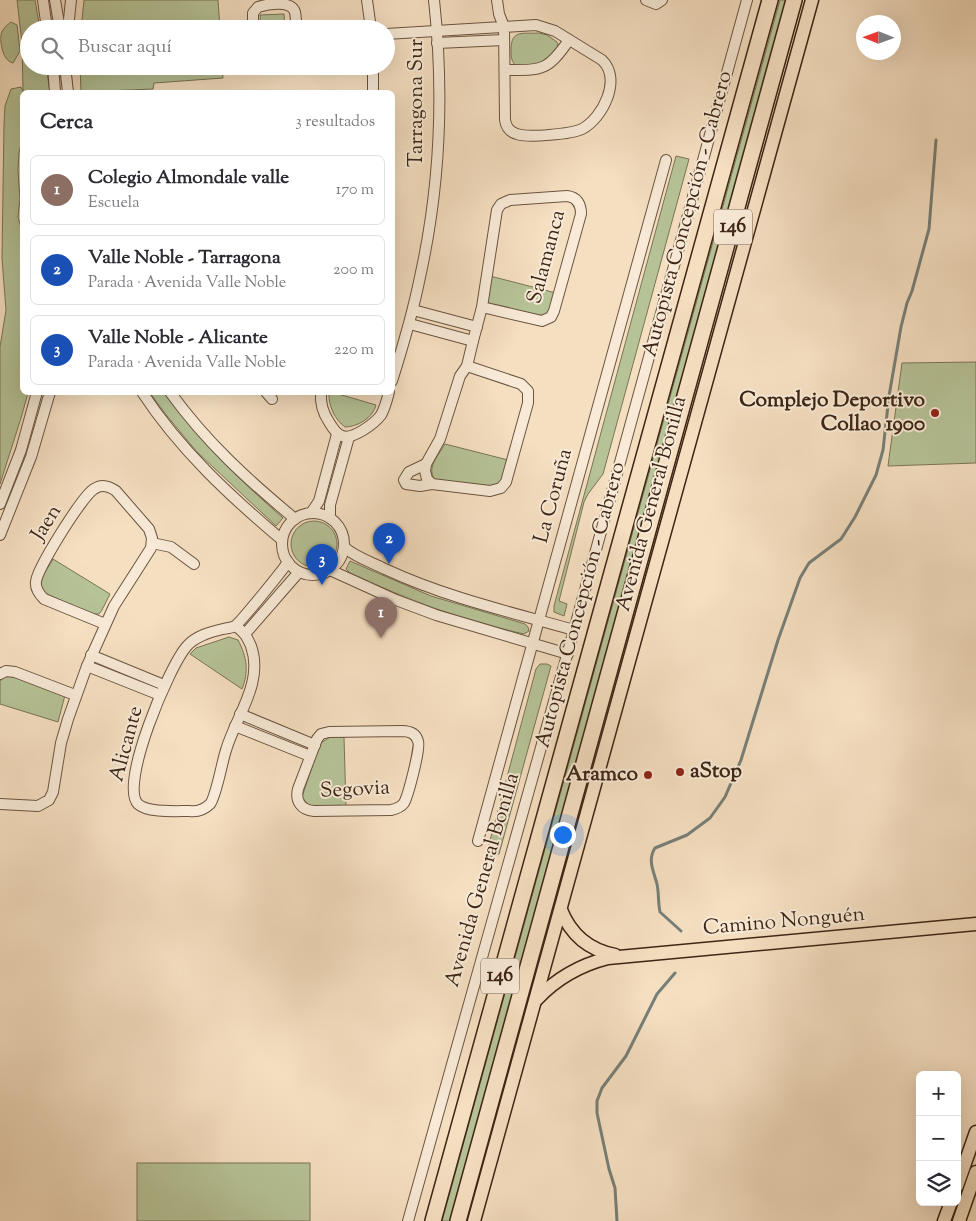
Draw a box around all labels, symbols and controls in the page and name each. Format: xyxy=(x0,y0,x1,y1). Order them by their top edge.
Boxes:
north arrow xyxy=(856,15,901,60)
search box xyxy=(20,20,395,75)
icon: search xyxy=(38,34,66,62)
text: Buscar aquí xyxy=(78,34,172,61)
street label: Tarragona Sur xyxy=(402,39,432,167)
street label: Autopista Concepción - Cabrero xyxy=(635,68,741,360)
text: Cerca xyxy=(40,108,93,138)
text: 3 resultados xyxy=(295,111,375,134)
text: Colegio Almondale valle xyxy=(88,165,289,192)
text: 1 xyxy=(54,179,60,202)
text: 170 m xyxy=(336,179,374,202)
text: Escuela xyxy=(88,192,140,215)
street label: Salamanca xyxy=(520,206,574,307)
road number: 146 xyxy=(714,210,752,244)
text: Valle Noble - Tarragona xyxy=(88,245,281,272)
text: 2 xyxy=(53,259,61,282)
text: 200 m xyxy=(333,259,374,282)
text: Parada · Avenida Valle Noble xyxy=(88,272,286,295)
text: Valle Noble - Alicante xyxy=(88,325,268,352)
text: 3 xyxy=(54,339,60,362)
text: 220 m xyxy=(334,339,374,362)
text: Parada · Avenida Valle Noble xyxy=(88,352,286,375)
place label: Complejo Deportivo Collao 1900 xyxy=(739,386,926,440)
street label: Avenida General Bonilla xyxy=(609,393,695,615)
marker: Complejo Deportivo Collao 1900 xyxy=(929,407,941,419)
street label: La Coruña xyxy=(527,445,581,547)
street label: Autopista Concepción - Cabrero xyxy=(528,459,634,751)
street label: Jaen xyxy=(24,499,70,548)
pin: 2 xyxy=(373,523,405,564)
pin: 3 xyxy=(306,544,338,585)
pin: 1 xyxy=(365,597,397,638)
street label: Alicante xyxy=(103,703,151,785)
place label: aStop xyxy=(690,757,742,787)
place label: Aramco xyxy=(566,760,639,790)
marker: aStop xyxy=(674,766,686,778)
street label: Avenida General Bonilla xyxy=(438,769,528,991)
marker: Aramco xyxy=(642,769,654,781)
street label: Segovia xyxy=(319,773,391,807)
your location xyxy=(550,822,576,848)
street label: Camino Nonguén xyxy=(702,900,866,944)
road number: 146 xyxy=(481,958,519,994)
map controls xyxy=(916,1071,961,1206)
button: + xyxy=(916,1071,961,1116)
button: − xyxy=(916,1116,961,1161)
button: layers xyxy=(916,1161,961,1206)

